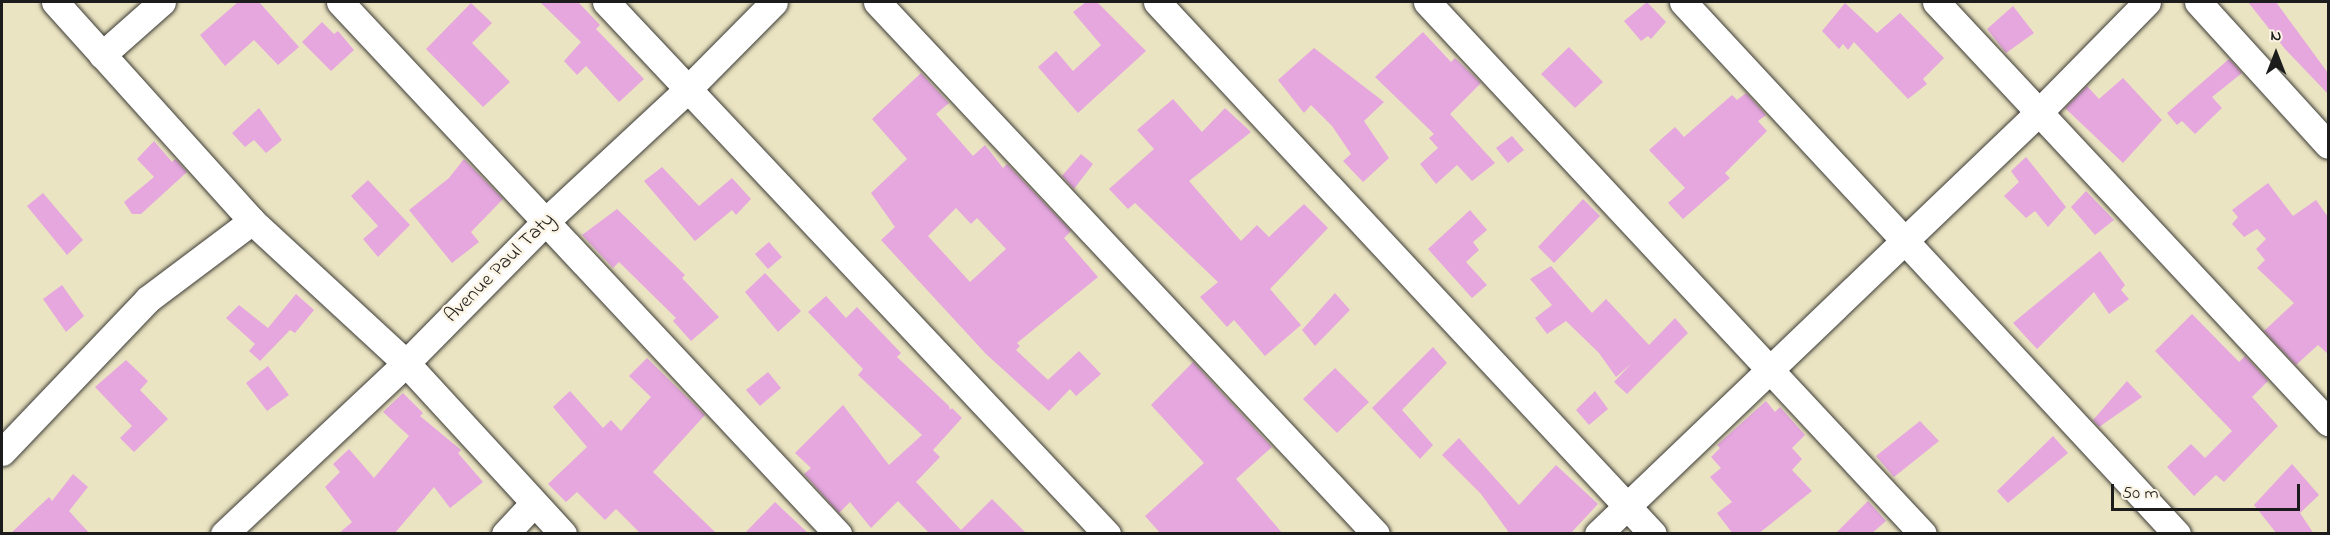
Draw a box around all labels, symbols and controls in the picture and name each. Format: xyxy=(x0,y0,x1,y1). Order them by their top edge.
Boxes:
north arrow xyxy=(2246,24,2306,84)
text: N xyxy=(2271,24,2281,48)
street label: Avenue Paul Taty xyxy=(440,208,560,328)
scale bar xyxy=(2114,472,2303,510)
text: 50 m xyxy=(2122,481,2159,507)

